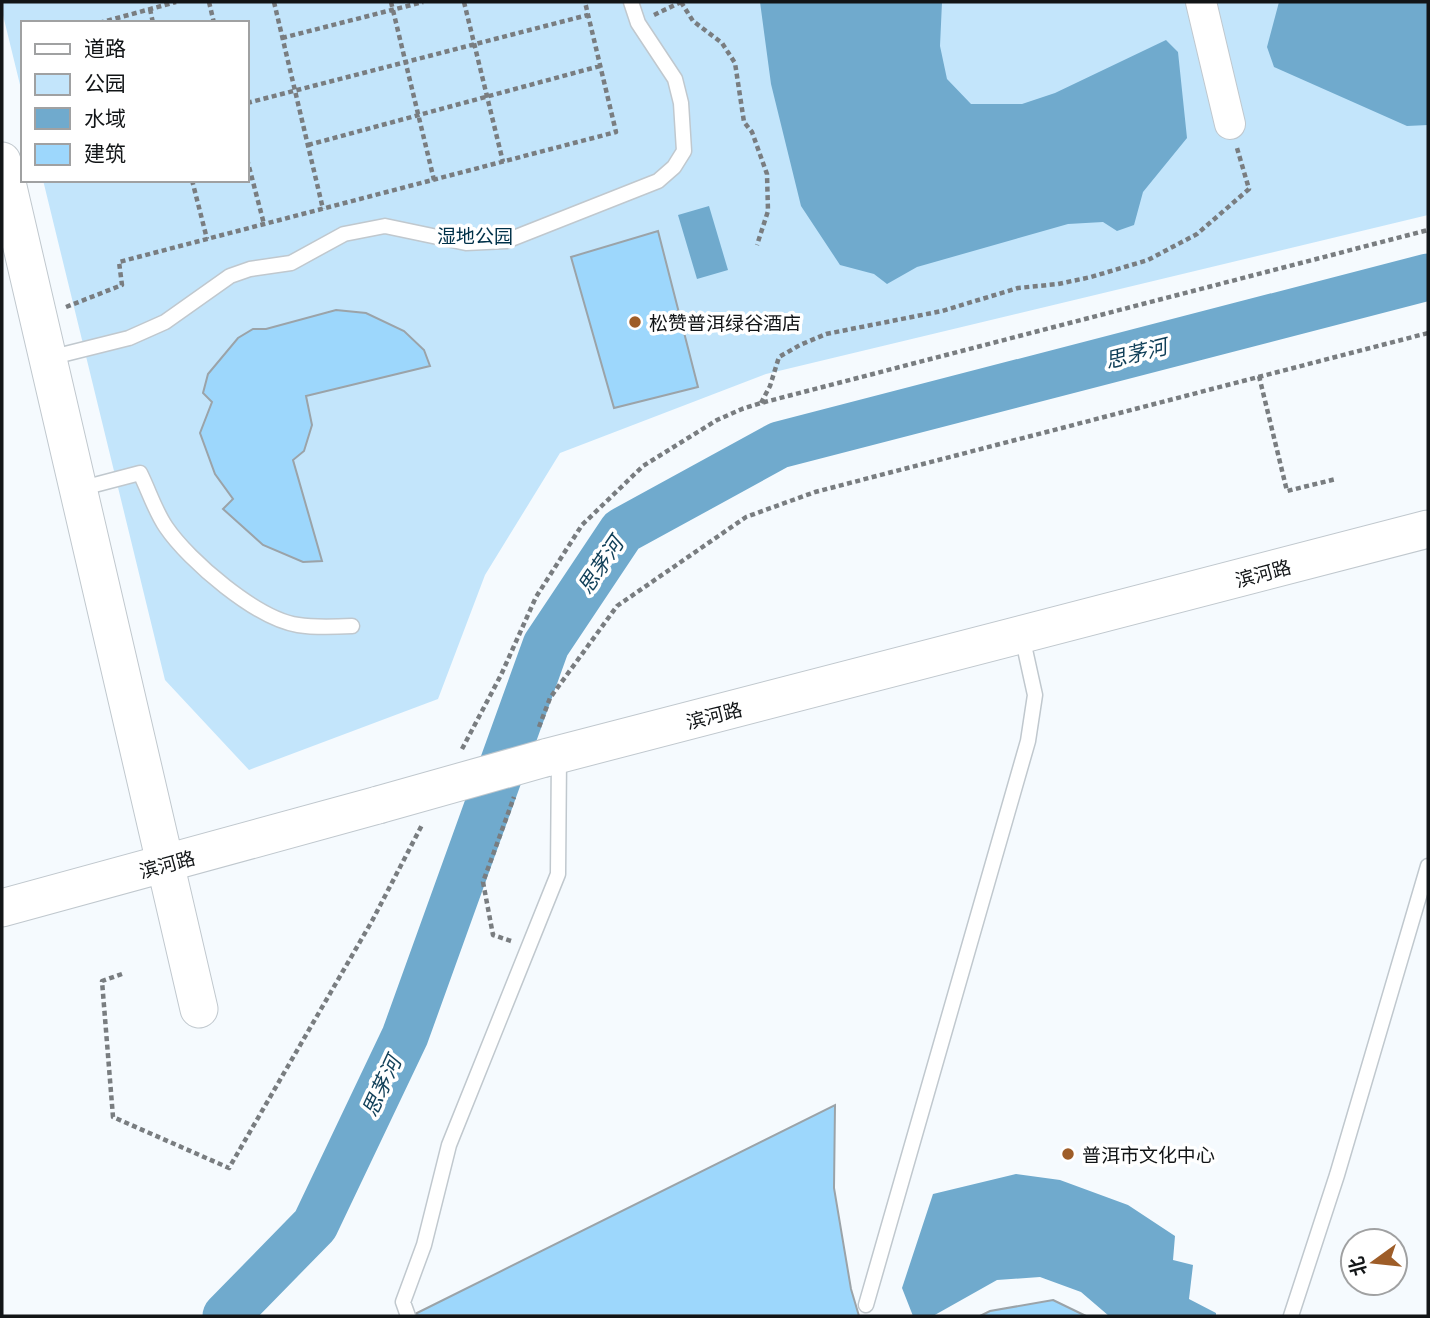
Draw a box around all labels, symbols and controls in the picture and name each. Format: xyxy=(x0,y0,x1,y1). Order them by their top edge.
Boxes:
legend xyxy=(21,21,248,182)
text: 道路 xyxy=(84,32,126,64)
text: 公园 xyxy=(84,67,126,99)
text: 水域 xyxy=(84,102,126,134)
text: 建筑 xyxy=(84,137,126,169)
park label: 湿地公园 xyxy=(437,221,513,250)
place label: 松赞普洱绿谷酒店 xyxy=(649,308,801,337)
marker: 松赞普洱绿谷酒店 xyxy=(627,314,643,330)
water label: 思茅河 xyxy=(1102,329,1174,376)
water label: 思茅河 xyxy=(569,527,633,600)
street label: 滨河路 xyxy=(1232,552,1294,594)
street label: 滨河路 xyxy=(683,694,745,736)
street label: 滨河路 xyxy=(136,843,198,885)
water label: 思茅河 xyxy=(353,1047,411,1121)
place label: 普洱市文化中心 xyxy=(1082,1140,1215,1169)
marker: 普洱市文化中心 xyxy=(1060,1146,1076,1162)
north arrow xyxy=(1339,1227,1409,1297)
text: 北 xyxy=(1341,1254,1374,1279)

